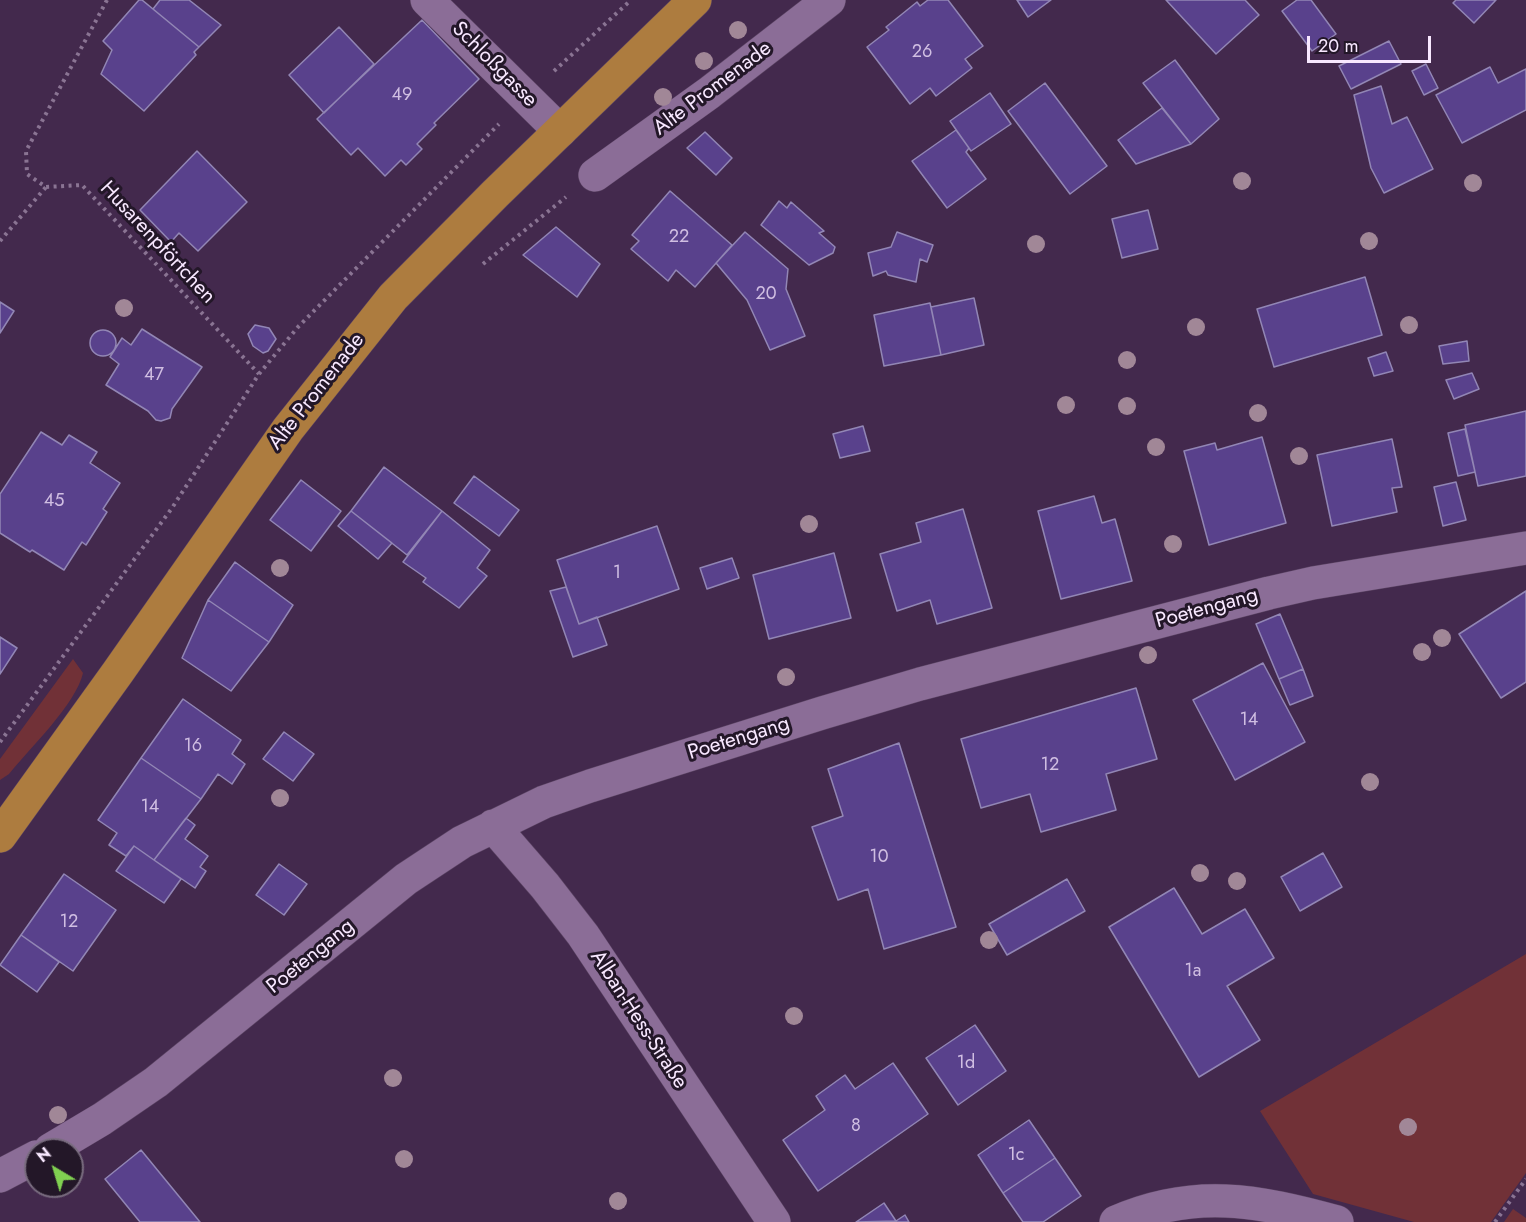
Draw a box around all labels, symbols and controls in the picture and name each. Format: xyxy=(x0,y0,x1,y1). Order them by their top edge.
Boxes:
street label: Schloßgasse xyxy=(446,17,542,113)
scale bar xyxy=(1310,24,1434,62)
text: 20 m xyxy=(1318,33,1358,59)
street label: Alte Promenade xyxy=(649,36,777,142)
house number: 26 xyxy=(912,42,932,64)
house number: 49 xyxy=(392,85,412,107)
street label: Husarenpförtchen xyxy=(94,177,220,309)
house number: 22 xyxy=(669,227,689,249)
house number: 20 xyxy=(755,284,777,306)
street label: Alte Promenade xyxy=(264,329,370,455)
house number: 47 xyxy=(144,365,164,387)
house number: 45 xyxy=(44,491,64,513)
house number: 1 xyxy=(613,563,621,585)
street label: Poetengang xyxy=(1153,583,1261,635)
house number: 14 xyxy=(1240,710,1258,732)
street label: Poetengang xyxy=(685,712,793,766)
house number: 16 xyxy=(184,736,202,758)
house number: 12 xyxy=(1041,755,1059,777)
house number: 14 xyxy=(141,797,159,819)
house number: 10 xyxy=(870,847,888,869)
house number: 12 xyxy=(60,912,78,934)
street label: Poetengang xyxy=(262,914,360,1000)
street label: Alban-Hess-Straße xyxy=(584,946,692,1094)
house number: 1a xyxy=(1185,961,1201,983)
house number: 1d xyxy=(957,1053,975,1075)
house number: 8 xyxy=(851,1116,861,1138)
north arrow xyxy=(24,1138,84,1198)
text: N xyxy=(32,1142,56,1168)
house number: 1c xyxy=(1008,1145,1024,1167)

